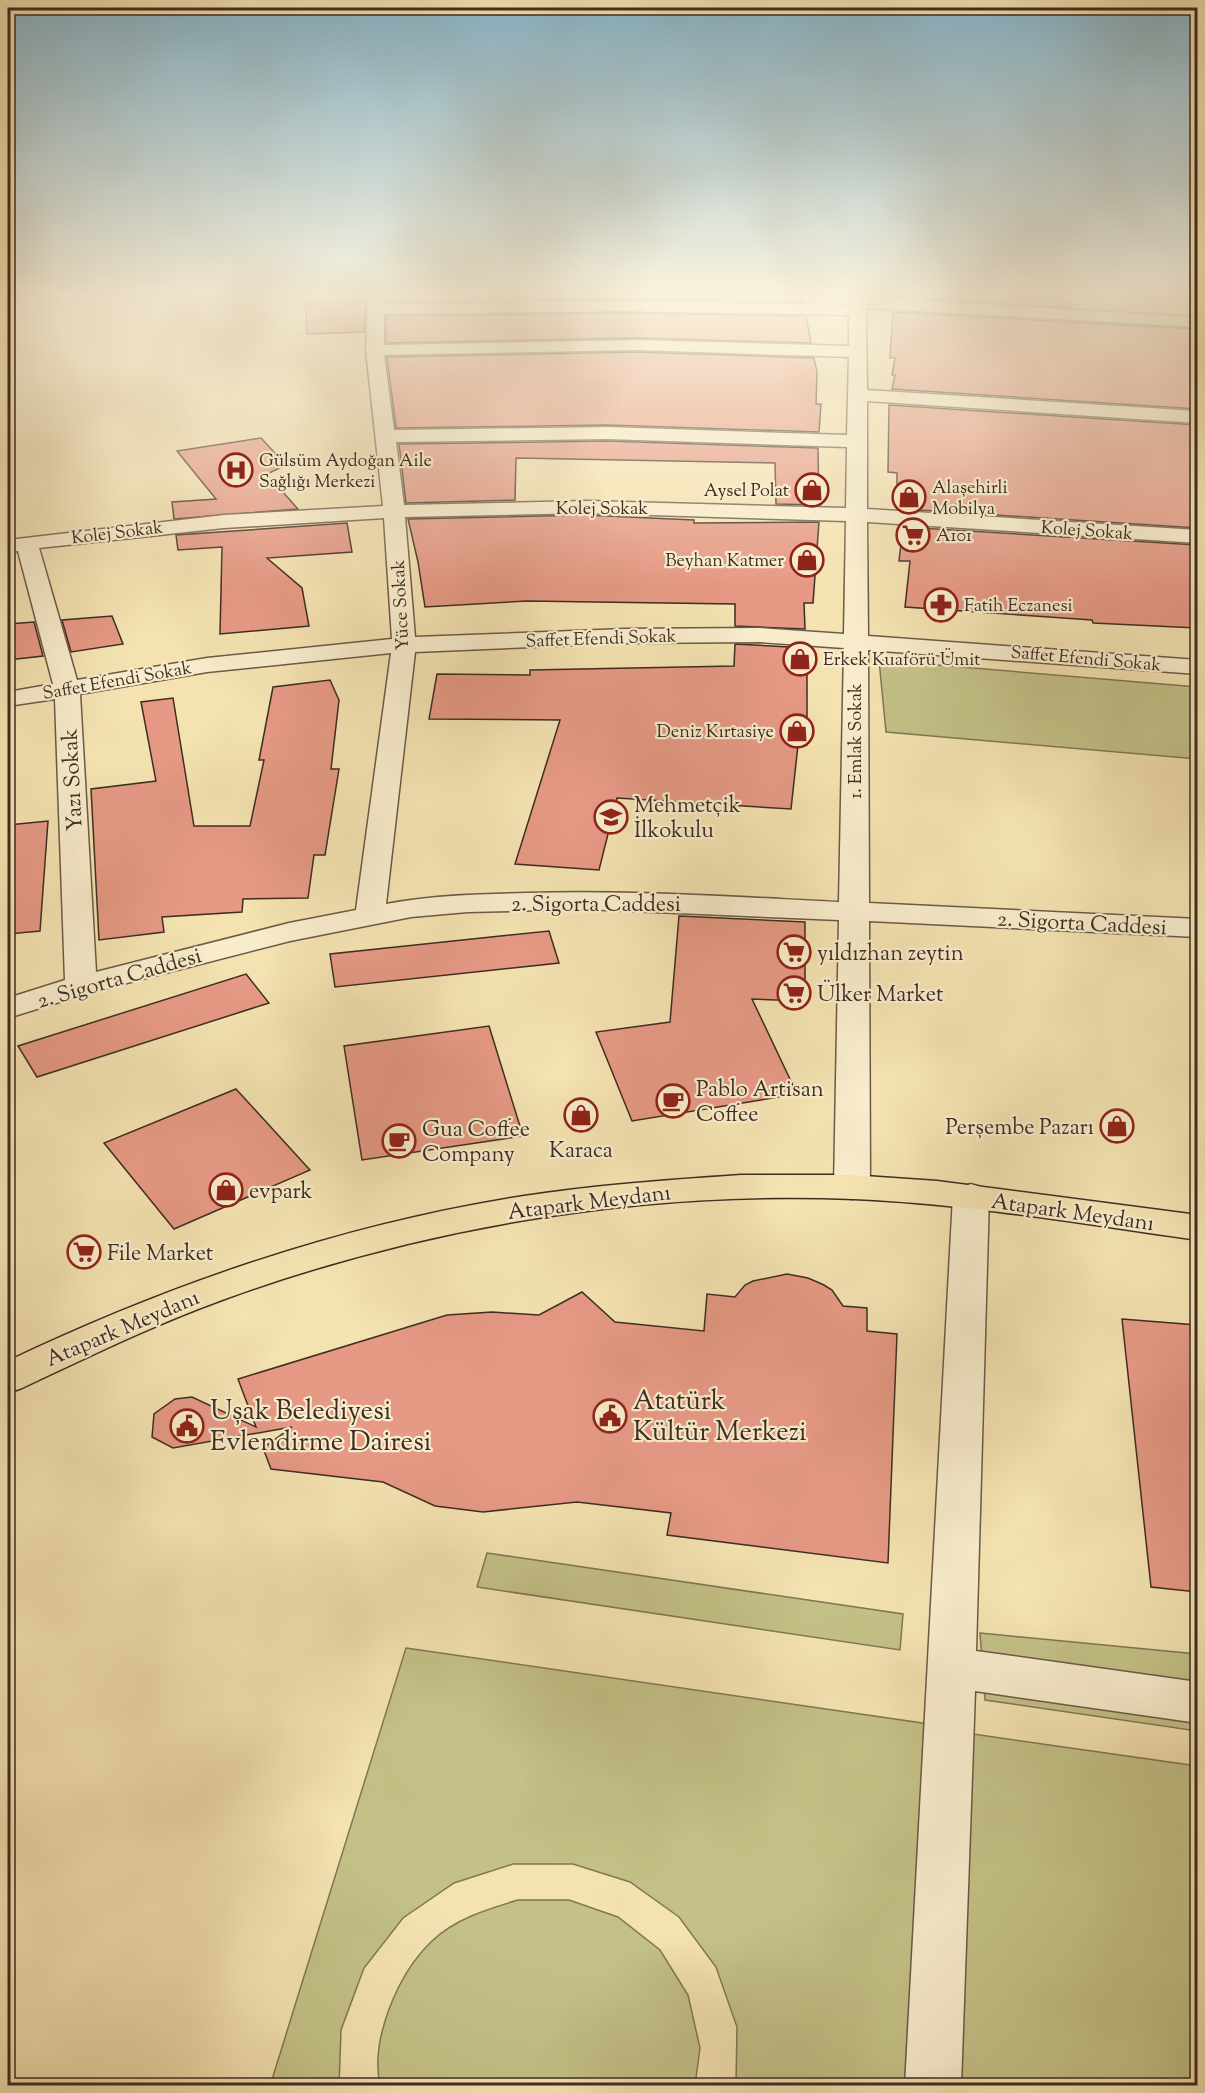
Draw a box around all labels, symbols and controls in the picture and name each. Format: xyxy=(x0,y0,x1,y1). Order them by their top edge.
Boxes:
place label: Gülsüm Aydoğan Aile Sağlığı Merkezi xyxy=(259,449,432,496)
hospital icon: Gülsüm Aydoğan Aile Sağlığı Merkezi xyxy=(218,452,254,488)
shop icon: Aysel Polat xyxy=(794,472,830,508)
place label: Alaşehirli Mobilya xyxy=(932,476,1008,523)
place label: Aysel Polat xyxy=(704,479,789,505)
shop icon: Alaşehirli Mobilya xyxy=(891,479,927,515)
street label: Kolej Sokak xyxy=(556,497,648,523)
street label: Kolej Sokak xyxy=(70,515,165,553)
street label: Kolej Sokak xyxy=(1040,516,1134,548)
supermarket icon: A101 xyxy=(895,517,931,553)
place label: A101 xyxy=(936,524,972,550)
shop icon: Beyhan Katmer xyxy=(789,542,825,578)
place label: Beyhan Katmer xyxy=(665,549,784,575)
street label: Yüce Sokak xyxy=(387,559,417,651)
pharmacy icon: Fatih Eczanesi xyxy=(923,587,959,623)
place label: Fatih Eczanesi xyxy=(964,594,1073,620)
street label: Saffet Efendi Sokak xyxy=(525,624,677,656)
street label: Saffet Efendi Sokak xyxy=(1009,640,1162,680)
shop icon: Erkek Kuaförü Ümit xyxy=(782,641,818,677)
place label: Erkek Kuaförü Ümit xyxy=(823,648,980,674)
street label: Saffet Efendi Sokak xyxy=(41,656,194,708)
street label: 1. Emlak Sokak xyxy=(844,683,870,799)
shop icon: Deniz Kırtasiye xyxy=(779,713,815,749)
place label: Deniz Kırtasiye xyxy=(657,720,774,746)
street label: Yazı Sokak xyxy=(55,728,93,832)
place label: Mehmetçik İlkokulu xyxy=(634,791,741,848)
school or university icon: Mehmetçik İlkokulu xyxy=(593,799,629,835)
street label: 2. Sigorta Caddesi xyxy=(511,890,681,922)
street label: 2. Sigorta Caddesi xyxy=(996,905,1168,945)
supermarket icon: yıldızhan zeytin xyxy=(776,934,812,970)
place label: yıldızhan zeytin xyxy=(817,939,964,971)
street label: 2. Sigorta Caddesi xyxy=(34,941,206,1019)
supermarket icon: Ülker Market xyxy=(776,975,812,1011)
place label: Ülker Market xyxy=(817,979,944,1012)
place label: Pablo Artisan Coffee xyxy=(696,1075,824,1132)
cafe icon: Pablo Artisan Coffee xyxy=(655,1083,691,1119)
shop icon: Karaca xyxy=(563,1097,599,1133)
shop icon: Perşembe Pazarı xyxy=(1099,1108,1135,1144)
place label: Perşembe Pazarı xyxy=(945,1113,1094,1145)
place label: Gua Coffee Company xyxy=(422,1115,530,1172)
cafe icon: Gua Coffee Company xyxy=(381,1123,417,1159)
place label: Karaca xyxy=(549,1136,613,1168)
shop icon: evpark xyxy=(208,1172,244,1208)
place label: evpark xyxy=(249,1177,313,1209)
street label: Atapark Meydanı xyxy=(506,1178,673,1230)
street label: Atapark Meydanı xyxy=(989,1187,1156,1241)
supermarket icon: File Market xyxy=(66,1234,102,1270)
place label: File Market xyxy=(107,1239,214,1271)
street label: Atapark Meydanı xyxy=(41,1283,205,1377)
place label: Atatürk Kültür Merkezi xyxy=(633,1383,807,1453)
place label: Uşak Belediyesi Evlendirme Dairesi xyxy=(210,1393,432,1463)
public building icon: Atatürk Kültür Merkezi xyxy=(592,1398,628,1434)
public building icon: Uşak Belediyesi Evlendirme Dairesi xyxy=(169,1408,205,1444)

